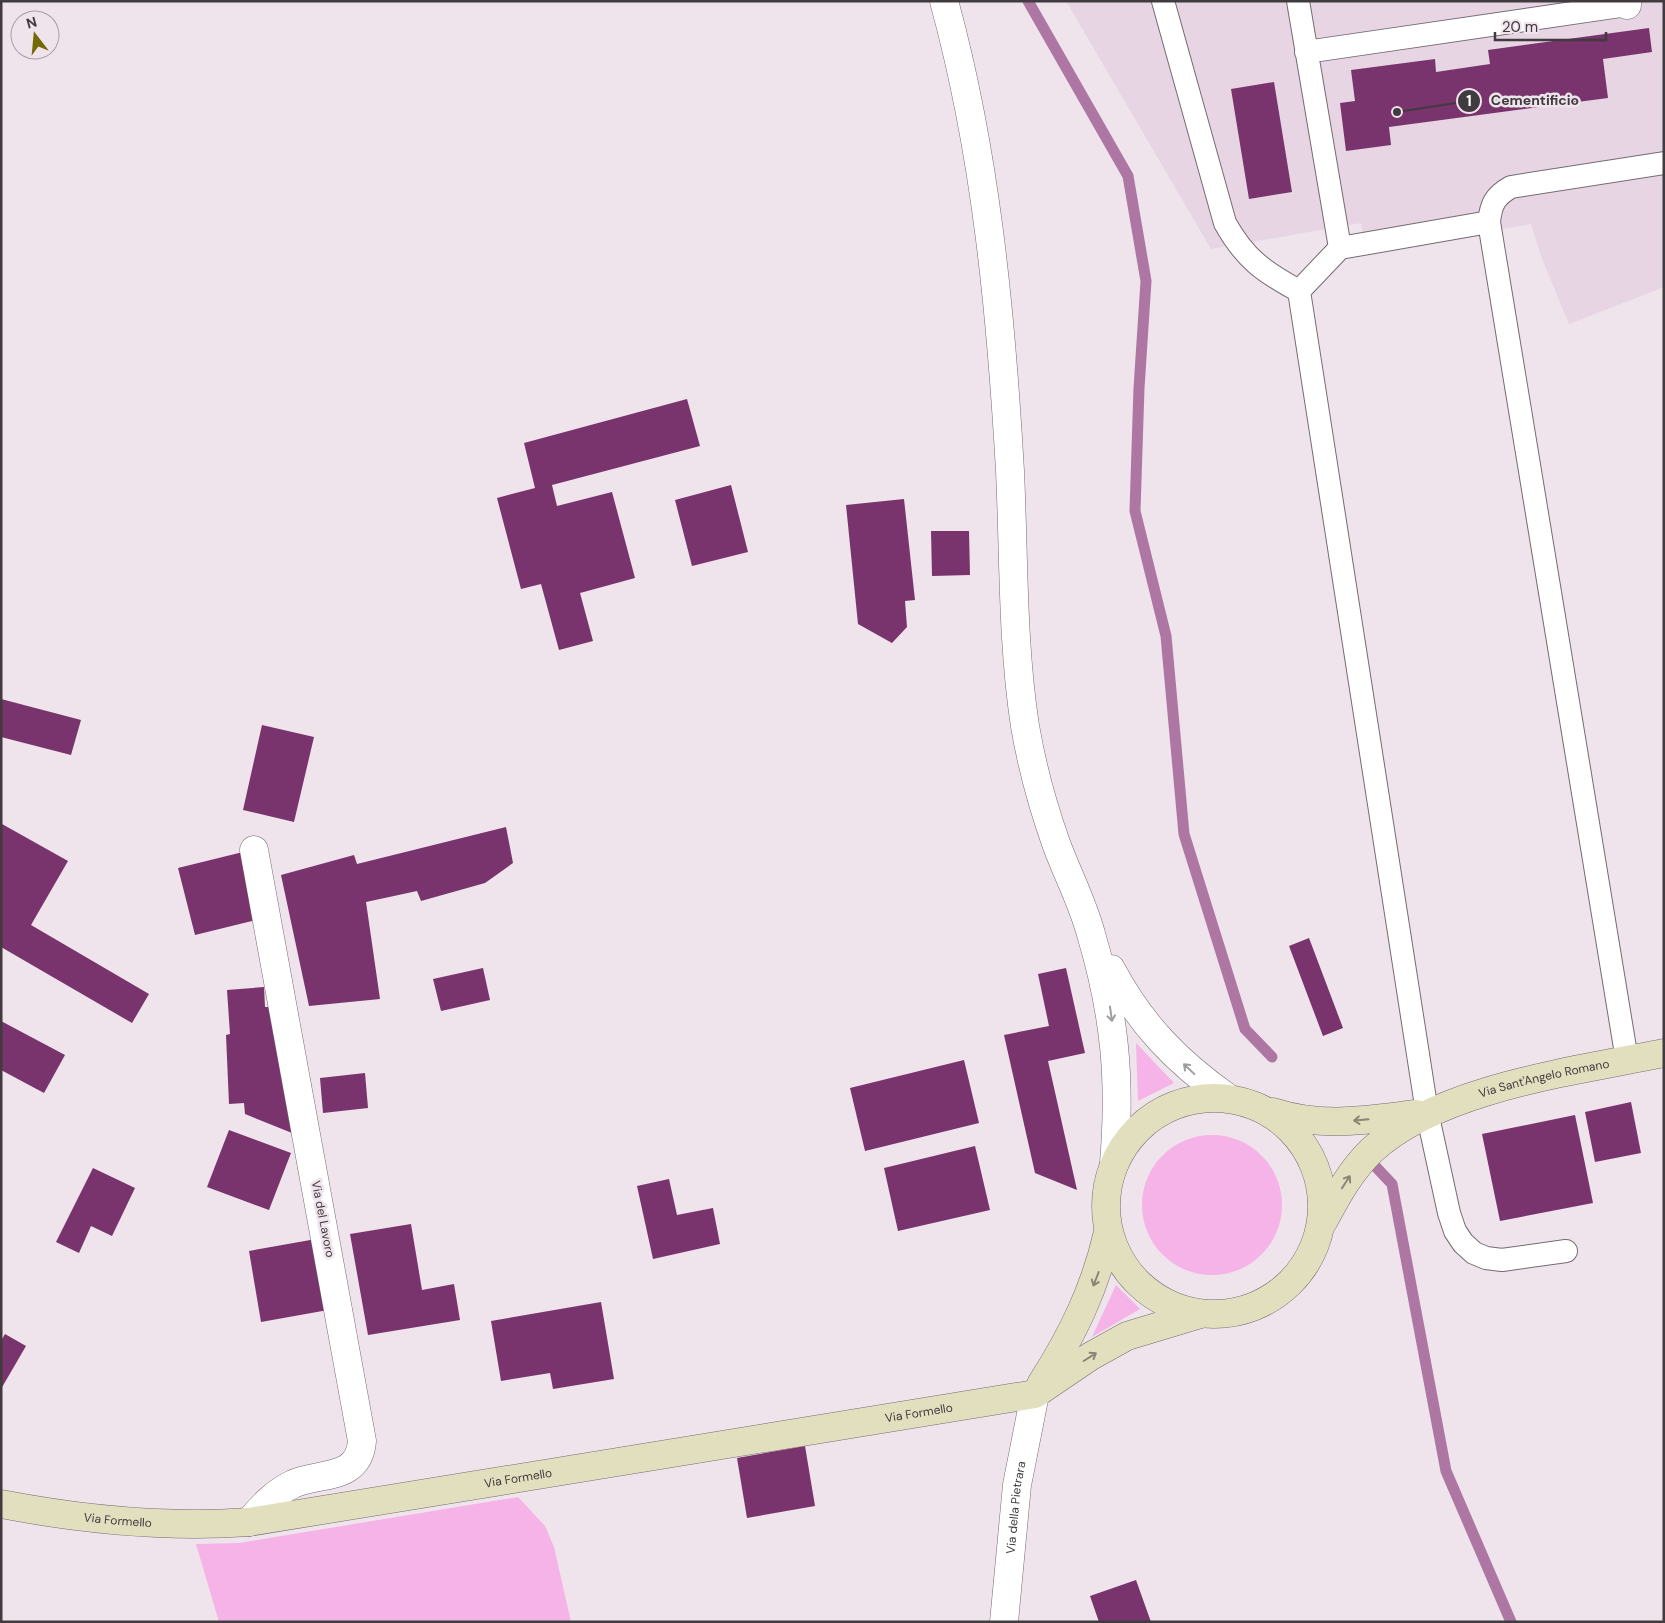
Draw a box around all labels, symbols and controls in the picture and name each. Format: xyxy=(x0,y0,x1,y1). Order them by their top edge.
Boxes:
north arrow xyxy=(10,10,60,60)
scale bar xyxy=(1495,10,1606,42)
text: N xyxy=(24,12,39,33)
text: 20 m xyxy=(1502,17,1538,37)
callout: Cementificio xyxy=(1456,86,1589,115)
text: 1 xyxy=(1466,91,1472,111)
text: Cementificio xyxy=(1491,91,1579,109)
one-way arrow xyxy=(1106,1005,1116,1021)
street label: Via Sant'Angelo Romano xyxy=(1477,1056,1611,1102)
one-way arrow xyxy=(1183,1063,1195,1075)
one-way arrow xyxy=(1354,1115,1370,1125)
one-way arrow xyxy=(1341,1176,1351,1190)
street label: Via del Lavoro xyxy=(308,1179,338,1259)
one-way arrow xyxy=(1091,1271,1100,1286)
one-way arrow xyxy=(1082,1352,1096,1362)
street label: Via Formello xyxy=(884,1400,954,1426)
street label: Via della Pietrara xyxy=(1002,1460,1030,1555)
street label: Via Formello xyxy=(483,1465,553,1492)
street label: Via Formello xyxy=(83,1509,152,1531)

